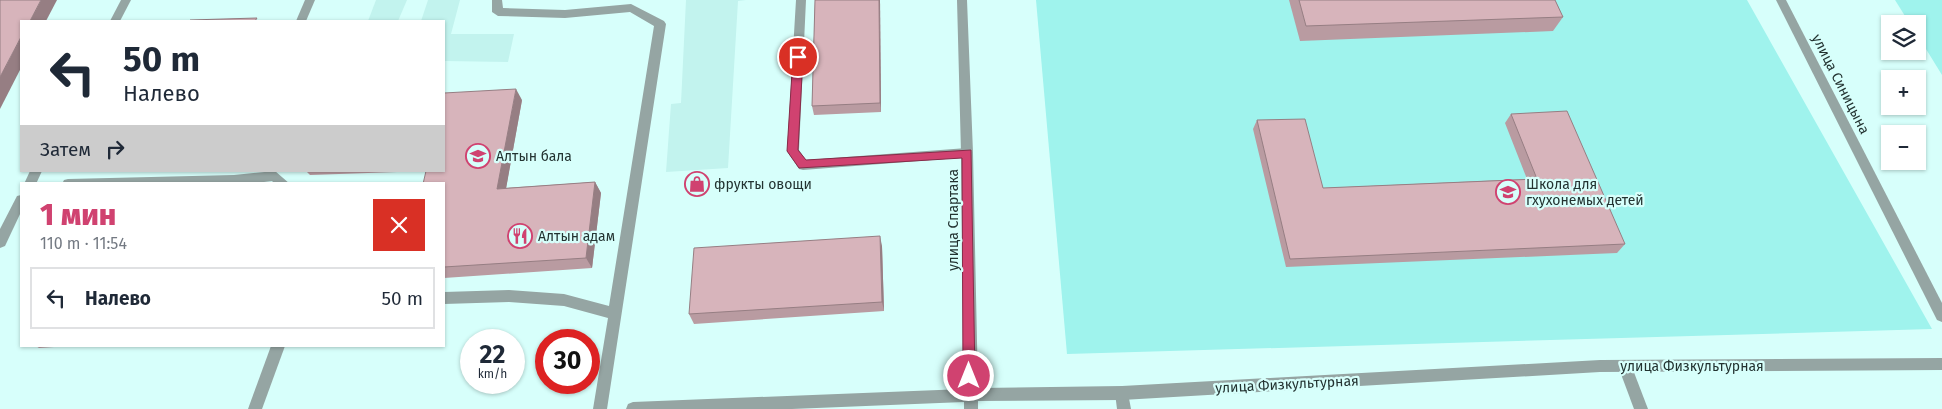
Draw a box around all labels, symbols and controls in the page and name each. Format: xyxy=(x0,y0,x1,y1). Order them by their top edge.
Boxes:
map controls xyxy=(1881,15,1926,170)
button: layers xyxy=(1881,15,1926,60)
street label: улица Синицына xyxy=(1808,31,1873,137)
pin xyxy=(777,36,819,78)
text: 50 m xyxy=(123,38,200,80)
icon: left xyxy=(40,40,105,105)
icon: arrive xyxy=(784,43,812,71)
button: + xyxy=(1881,70,1926,115)
text: Налево xyxy=(123,80,200,107)
button: − xyxy=(1881,125,1926,170)
icon: right xyxy=(101,135,129,163)
text: Затем xyxy=(40,138,91,161)
school or university icon: Алтын бала xyxy=(465,143,491,169)
place label: Алтын бала xyxy=(496,148,572,165)
street label: улица Спартака xyxy=(945,169,962,271)
shop icon: фрукты овощи xyxy=(684,171,710,197)
place label: фрукты овощи xyxy=(714,176,812,193)
place label: Школа для гхухонемых детей xyxy=(1526,176,1644,209)
school or university icon: Школа для гхухонемых детей xyxy=(1495,179,1521,205)
text: 1 мин xyxy=(40,197,116,233)
button: close xyxy=(373,199,425,251)
restaurant icon: Алтын адам xyxy=(507,223,533,249)
place label: Алтын адам xyxy=(538,228,615,245)
text: 110 m · 11:54 xyxy=(40,234,127,253)
icon: left xyxy=(42,284,70,312)
text: Налево xyxy=(85,287,151,310)
text: 50 m xyxy=(382,287,423,310)
speed limit sign: 30 xyxy=(535,329,600,394)
text: 22 xyxy=(480,340,505,370)
position arrow xyxy=(942,349,994,401)
street label: улица Физкультурная xyxy=(1620,358,1764,375)
text: km/h xyxy=(478,367,507,381)
street label: улица Физкультурная xyxy=(1215,372,1359,397)

